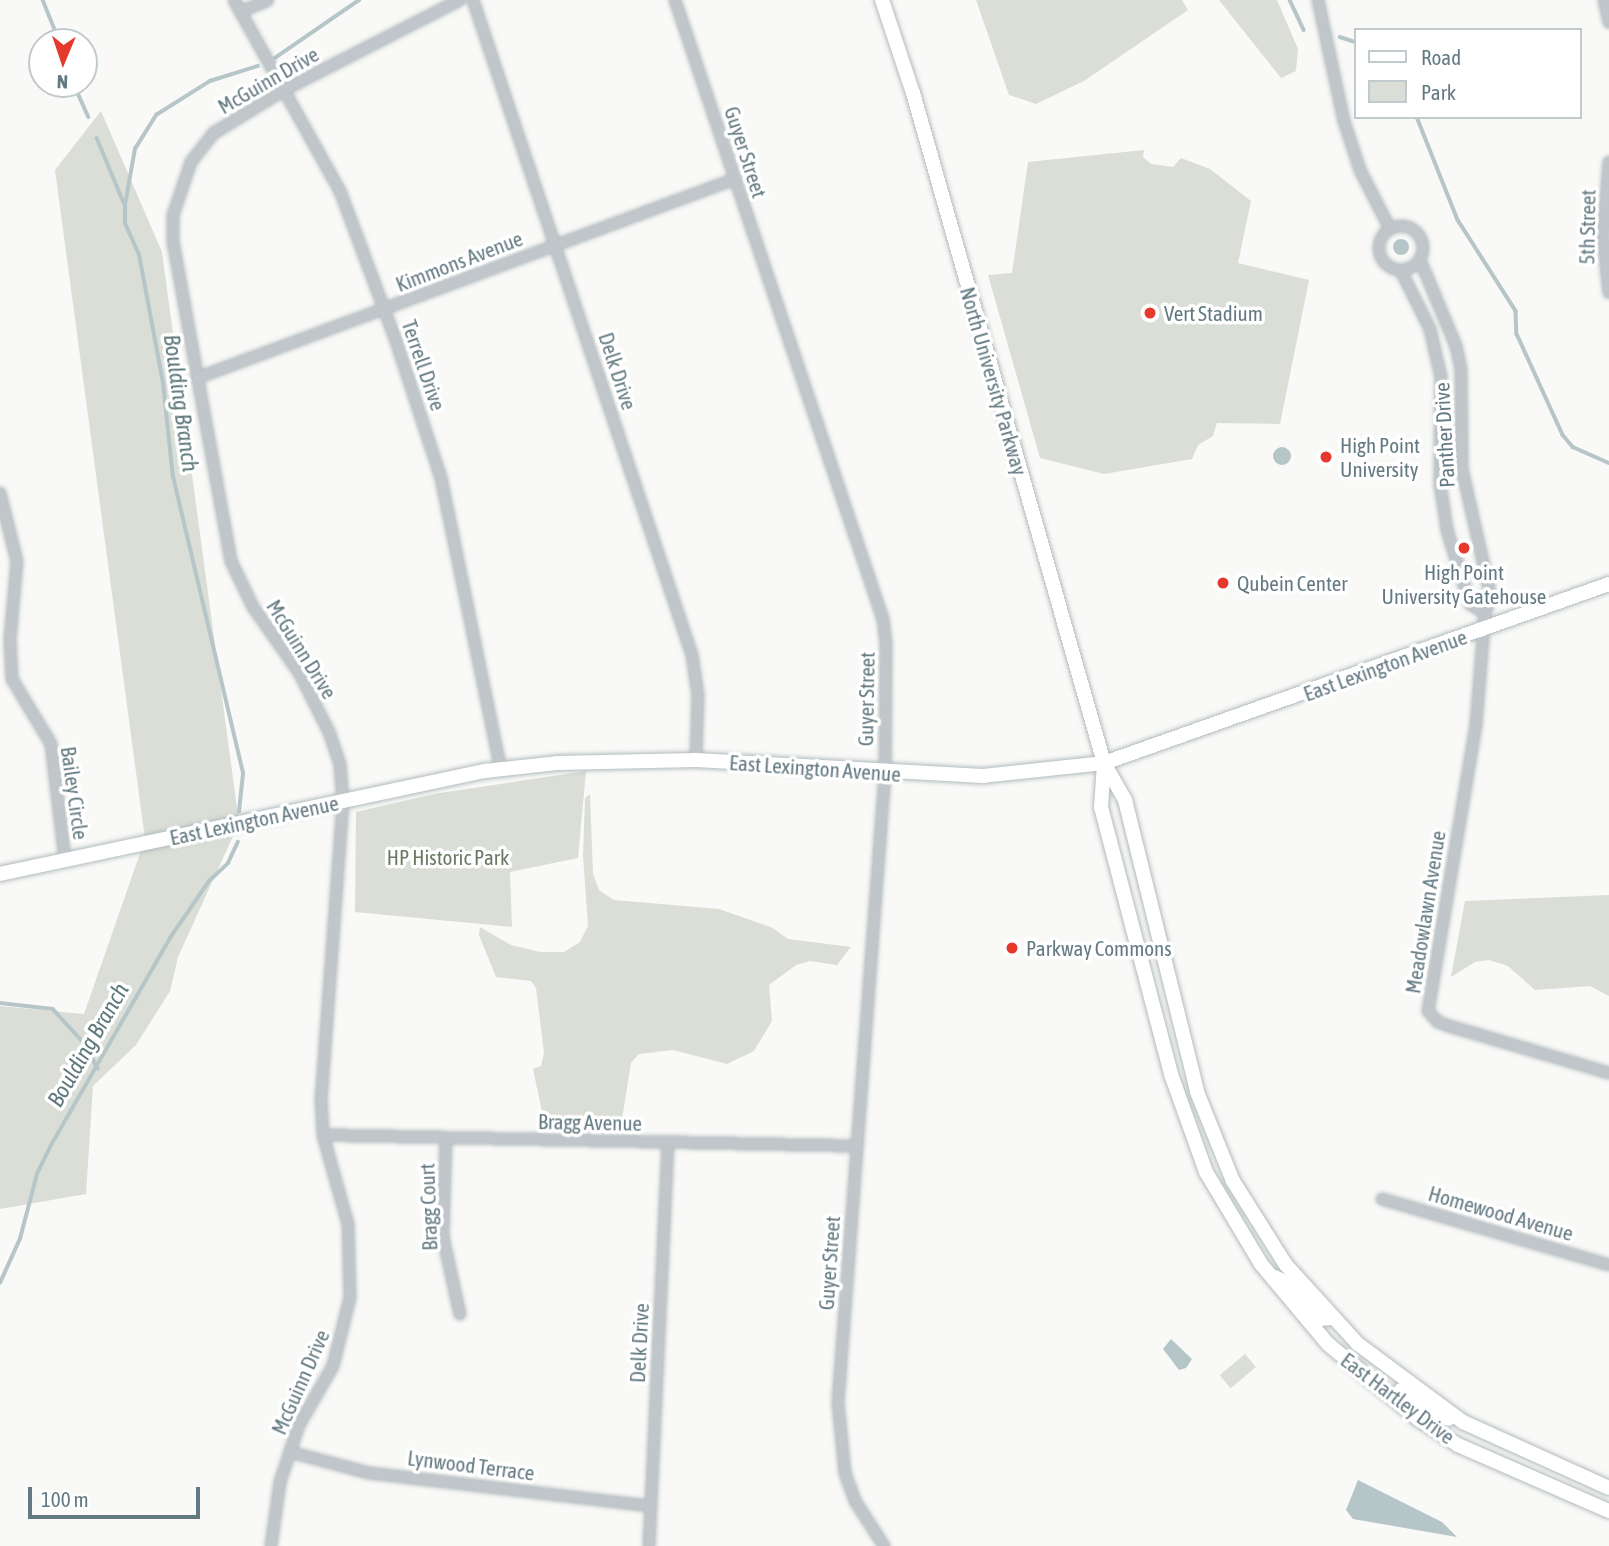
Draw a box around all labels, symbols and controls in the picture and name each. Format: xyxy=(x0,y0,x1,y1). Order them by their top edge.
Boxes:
north arrow xyxy=(28,28,98,98)
legend xyxy=(1354,28,1581,119)
street label: McGuinn Drive xyxy=(213,41,323,119)
text: Road xyxy=(1421,45,1461,69)
text: N xyxy=(56,71,68,93)
text: Park xyxy=(1421,80,1456,104)
street label: Guyer Street xyxy=(719,103,773,201)
street label: 5th Street xyxy=(1574,189,1600,265)
street label: Kimmons Avenue xyxy=(392,225,526,297)
street label: North University Parkway xyxy=(955,284,1033,478)
place label: Vert Stadium xyxy=(1164,300,1263,326)
marker: Vert Stadium xyxy=(1142,305,1158,321)
street label: Terrell Drive xyxy=(397,316,451,414)
street label: Delk Drive xyxy=(594,329,642,413)
water label: Boulding Branch xyxy=(158,333,204,473)
street label: Panther Drive xyxy=(1429,382,1459,488)
place label: High Point University xyxy=(1340,432,1420,482)
marker: High Point University xyxy=(1318,449,1334,465)
marker: High Point University Gatehouse xyxy=(1456,540,1472,556)
place label: High Point University Gatehouse xyxy=(1382,559,1546,609)
place label: Qubein Center xyxy=(1237,570,1348,596)
marker: Qubein Center xyxy=(1215,575,1231,591)
street label: McGuinn Drive xyxy=(262,595,342,703)
street label: East Lexington Avenue xyxy=(1300,624,1470,706)
street label: Guyer Street xyxy=(853,652,879,746)
street label: Bailey Circle xyxy=(56,745,94,841)
street label: East Lexington Avenue xyxy=(728,749,902,787)
street label: East Lexington Avenue xyxy=(167,790,341,850)
street label: Meadowlawn Avenue xyxy=(1400,829,1450,995)
park label: HP Historic Park xyxy=(387,844,509,870)
place label: Parkway Commons xyxy=(1026,935,1172,961)
marker: Parkway Commons xyxy=(1004,940,1020,956)
water label: Boulding Branch xyxy=(41,978,135,1112)
street label: Bragg Avenue xyxy=(538,1108,642,1136)
street label: Bragg Court xyxy=(414,1163,442,1251)
street label: Homewood Avenue xyxy=(1426,1180,1576,1246)
street label: Guyer Street xyxy=(813,1215,845,1311)
street label: Delk Drive xyxy=(624,1303,654,1383)
street label: McGuinn Drive xyxy=(266,1326,334,1438)
street label: East Hartley Drive xyxy=(1336,1347,1460,1449)
street label: Lynwood Terrace xyxy=(406,1445,536,1485)
scale bar xyxy=(32,1472,203,1516)
text: 100 m xyxy=(41,1487,89,1511)

